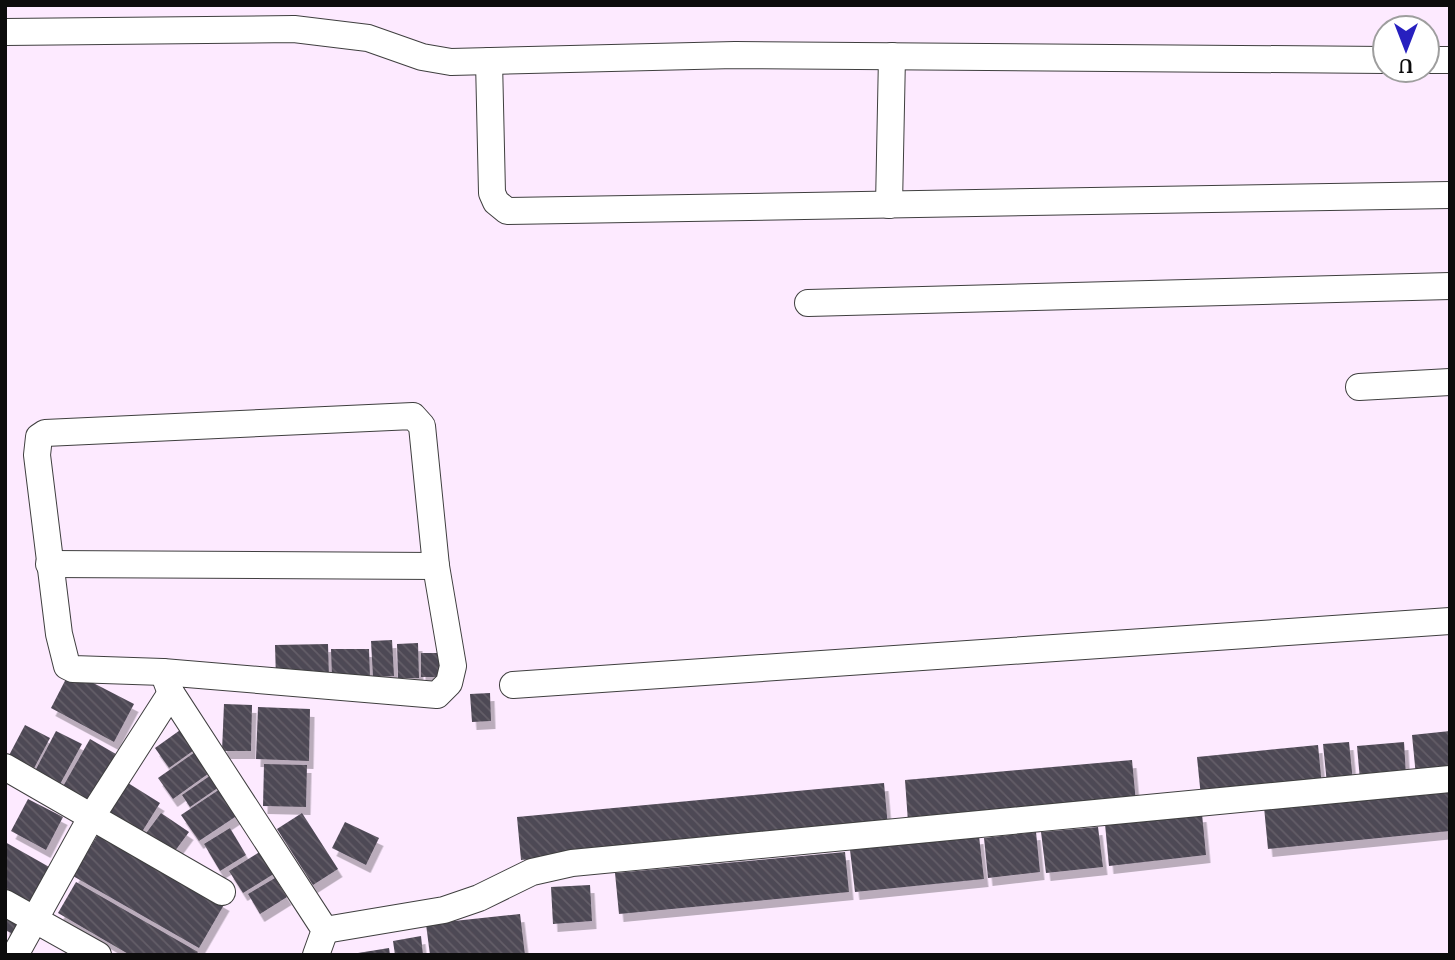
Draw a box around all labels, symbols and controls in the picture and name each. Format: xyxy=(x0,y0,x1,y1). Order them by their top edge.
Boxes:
north arrow xyxy=(1371,14,1441,84)
text: U xyxy=(1399,54,1413,78)

